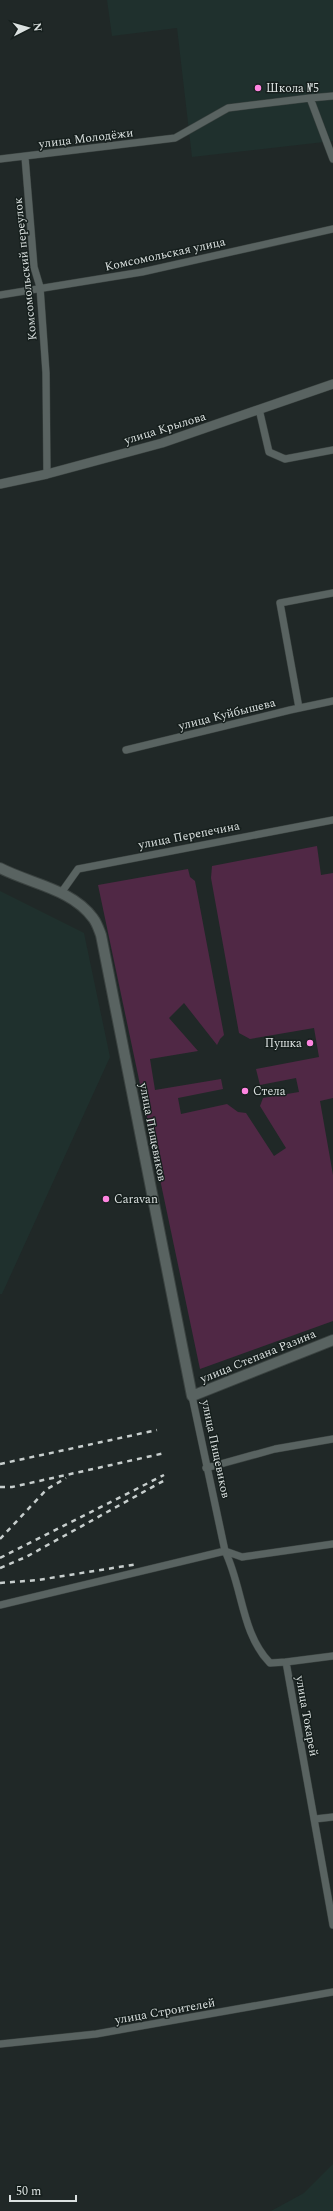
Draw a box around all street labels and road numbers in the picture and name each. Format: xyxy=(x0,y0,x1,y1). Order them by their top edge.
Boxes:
street label: улица Молодёжи xyxy=(37,123,134,154)
street label: Комсомольский переулок xyxy=(9,196,42,341)
street label: Комсомольская улица xyxy=(103,232,227,277)
street label: улица Крылова xyxy=(121,407,209,450)
street label: улица Куйбышева xyxy=(176,693,278,736)
street label: улица Перепечина xyxy=(136,816,241,855)
street label: улица Пищевиков xyxy=(133,1080,171,1183)
street label: улица Степана Разина xyxy=(197,1325,319,1389)
street label: улица Пищевиков xyxy=(196,1397,235,1500)
street label: улица Токарей xyxy=(290,1673,323,1758)
street label: улица Строителей xyxy=(112,1993,217,2030)

